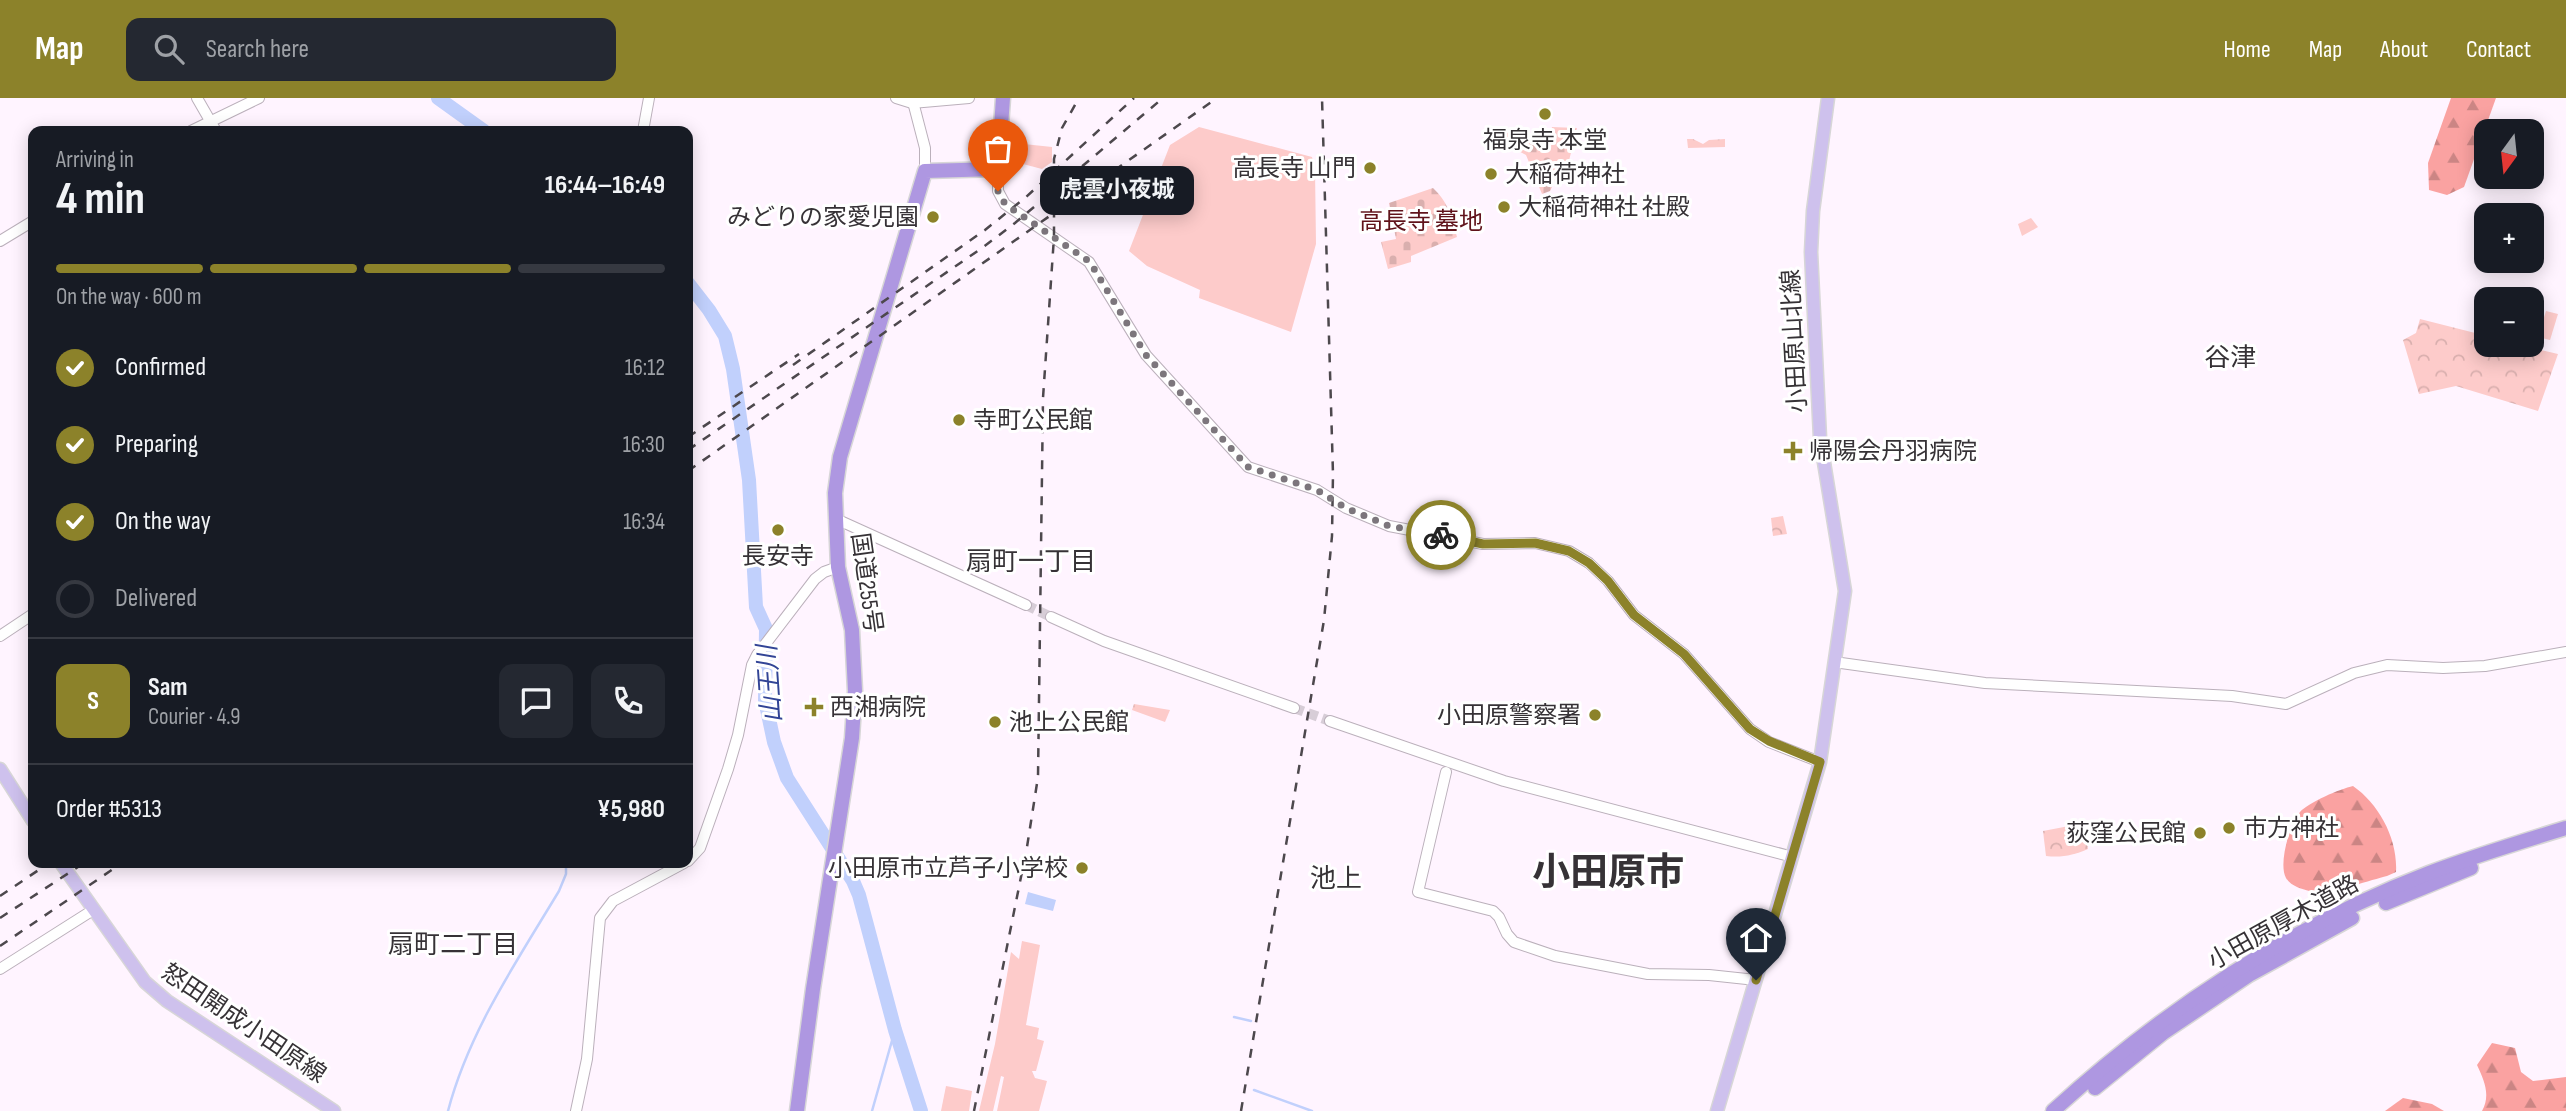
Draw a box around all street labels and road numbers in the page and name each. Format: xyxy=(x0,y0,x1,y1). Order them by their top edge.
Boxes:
street label: 小田原山北線 xyxy=(1776,268,1813,414)
street label: 国道255号 xyxy=(845,531,888,635)
street label: 小田原厚木道路 xyxy=(2203,869,2364,976)
street label: 怒田開成小田原線 xyxy=(156,958,331,1089)

